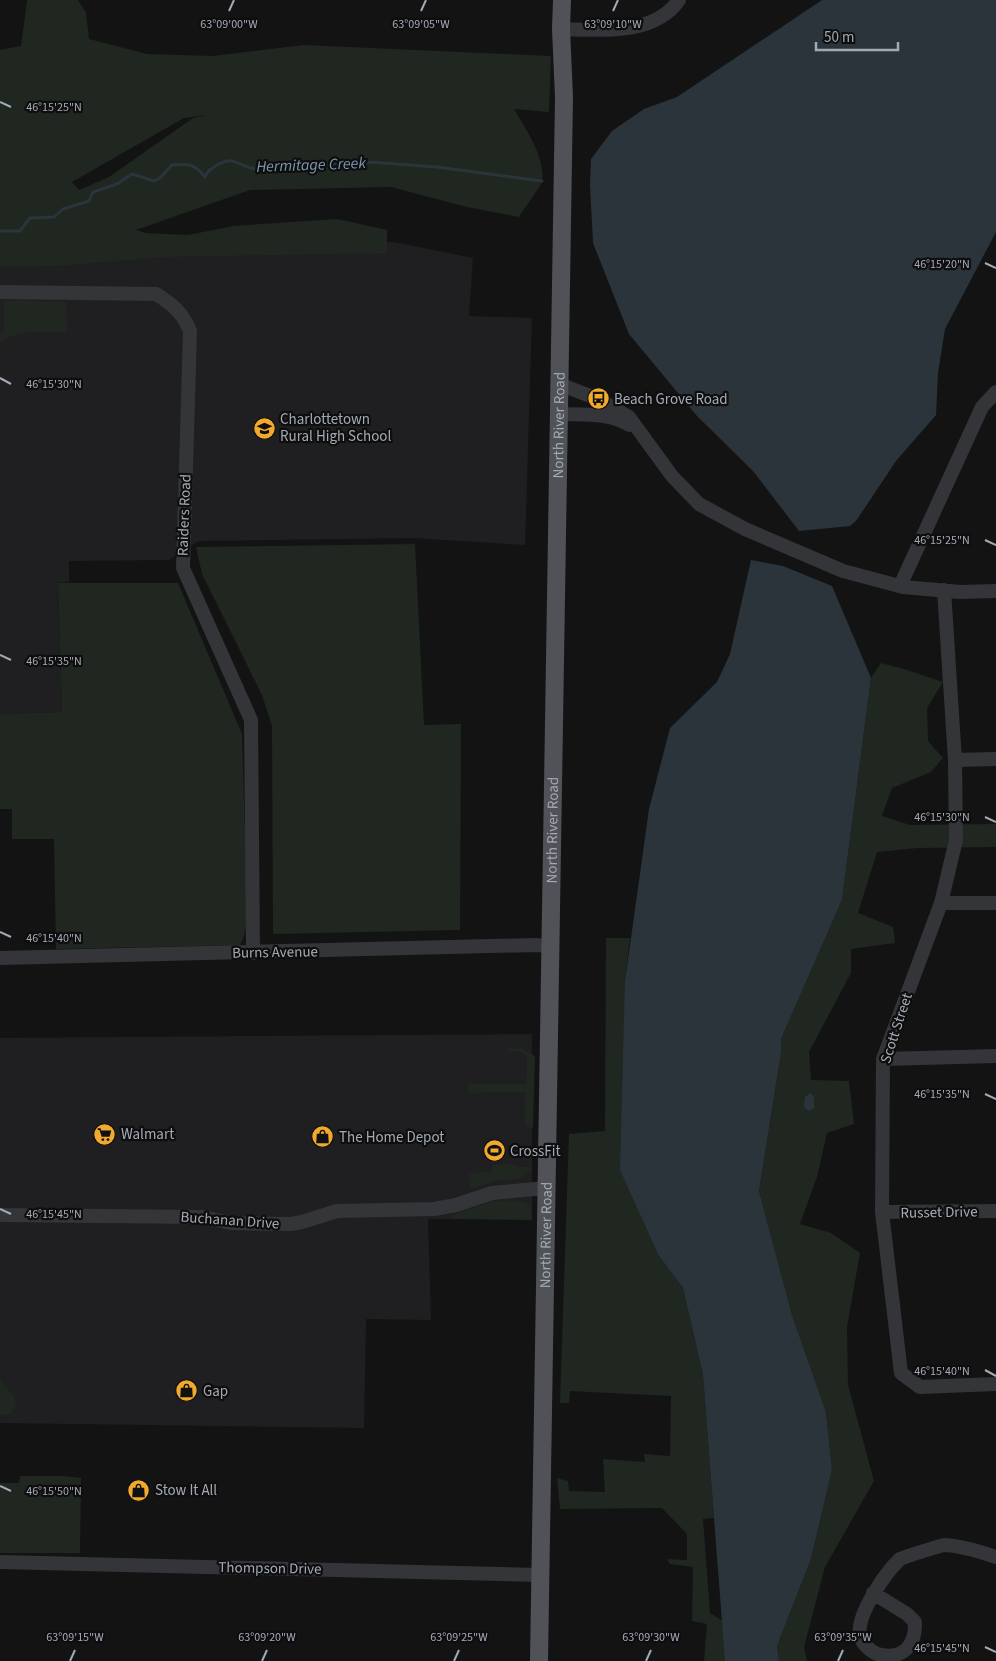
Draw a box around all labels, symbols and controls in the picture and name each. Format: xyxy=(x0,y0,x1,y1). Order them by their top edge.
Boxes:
text: 63°09'00"W xyxy=(200,16,258,33)
text: 63°09'05"W xyxy=(392,16,450,33)
text: 63°09'10"W xyxy=(584,16,642,33)
scale bar xyxy=(816,20,898,52)
text: 50 m xyxy=(824,27,854,48)
text: 46°15'25"N xyxy=(26,99,82,116)
water label: Hermitage Creek xyxy=(256,152,367,178)
text: 46°15'20"N xyxy=(914,256,970,273)
street label: North River Road xyxy=(548,372,571,479)
text: 46°15'30"N xyxy=(26,376,82,393)
bus stop icon: Beach Grove Road xyxy=(586,387,610,411)
place label: Beach Grove Road xyxy=(614,389,728,410)
place label: Charlottetown Rural High School xyxy=(280,409,391,447)
school or university icon: Charlottetown Rural High School xyxy=(252,416,276,440)
street label: Raiders Road xyxy=(173,474,196,556)
text: 46°15'25"N xyxy=(914,532,970,549)
text: 46°15'35"N xyxy=(26,653,82,670)
street label: North River Road xyxy=(541,777,564,884)
text: 46°15'30"N xyxy=(914,809,970,826)
text: 46°15'40"N xyxy=(26,930,82,947)
street label: Burns Avenue xyxy=(232,941,318,964)
street label: Scott Street xyxy=(875,990,918,1066)
text: 46°15'35"N xyxy=(914,1086,970,1103)
supermarket icon: Walmart xyxy=(93,1122,117,1146)
place label: Walmart xyxy=(121,1124,174,1145)
shop icon: The Home Depot xyxy=(311,1125,335,1149)
place label: The Home Depot xyxy=(339,1127,444,1148)
sports icon: CrossFit xyxy=(482,1139,506,1163)
place label: CrossFit xyxy=(510,1141,560,1162)
street label: North River Road xyxy=(535,1182,558,1288)
street label: Russet Drive xyxy=(900,1201,978,1224)
text: 46°15'45"N xyxy=(26,1206,82,1223)
street label: Buchanan Drive xyxy=(180,1207,280,1234)
text: 46°15'40"N xyxy=(914,1363,970,1380)
shop icon: Gap xyxy=(175,1379,199,1403)
place label: Gap xyxy=(203,1381,228,1402)
shop icon: Stow It All xyxy=(127,1478,151,1502)
place label: Stow It All xyxy=(155,1480,217,1501)
text: 46°15'50"N xyxy=(26,1483,82,1500)
street label: Thompson Drive xyxy=(218,1557,322,1580)
text: 63°09'15"W xyxy=(46,1629,104,1646)
text: 63°09'20"W xyxy=(238,1629,296,1646)
text: 63°09'25"W xyxy=(430,1629,488,1646)
text: 63°09'30"W xyxy=(622,1629,680,1646)
text: 63°09'35"W xyxy=(814,1629,872,1646)
text: 46°15'45"N xyxy=(914,1640,970,1657)

